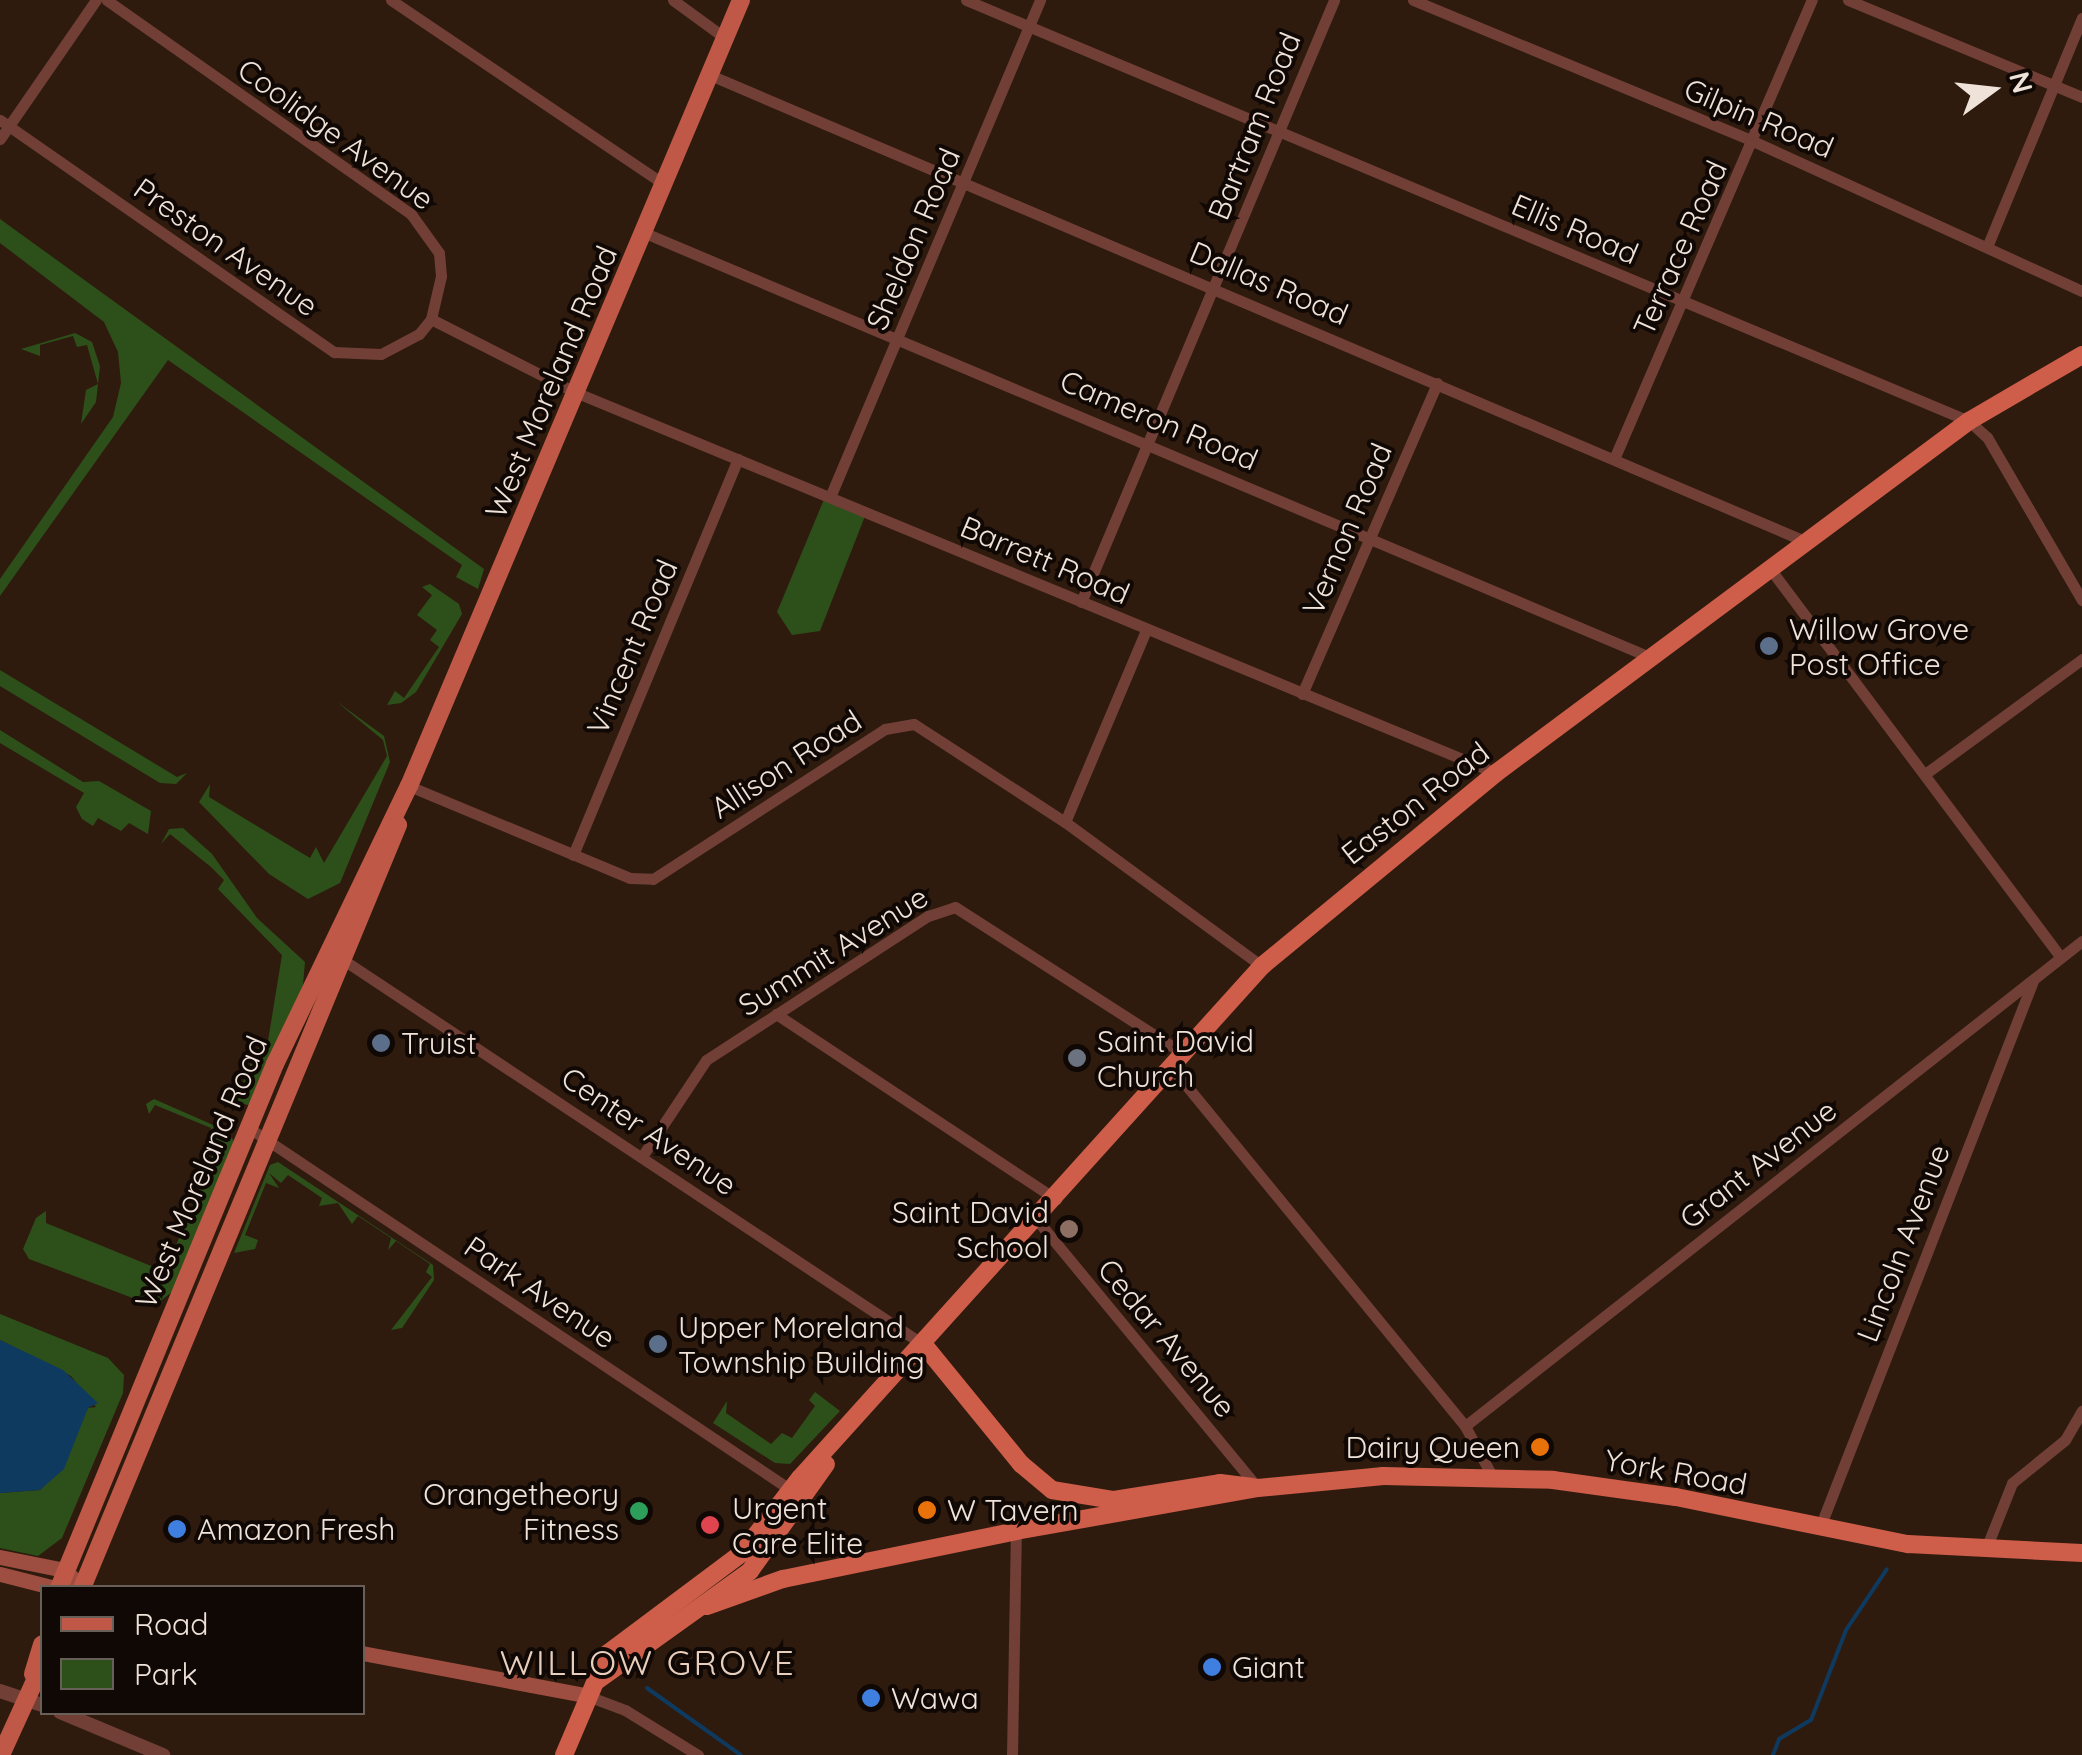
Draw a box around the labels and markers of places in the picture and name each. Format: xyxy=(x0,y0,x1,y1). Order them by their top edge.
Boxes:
place label: Willow Grove Post Office xyxy=(1789,611,1969,682)
marker: Willow Grove Post Office xyxy=(1758,635,1780,657)
place label: Saint David Church xyxy=(1097,1023,1254,1094)
place label: Truist xyxy=(401,1025,477,1061)
marker: Truist xyxy=(370,1032,392,1054)
marker: Saint David Church xyxy=(1066,1047,1088,1069)
place label: Saint David School xyxy=(892,1194,1049,1264)
marker: Saint David School xyxy=(1058,1218,1080,1240)
place label: Upper Moreland Township Building xyxy=(678,1309,925,1380)
marker: Upper Moreland Township Building xyxy=(647,1333,669,1355)
place label: Dairy Queen xyxy=(1345,1429,1520,1465)
marker: Dairy Queen xyxy=(1529,1436,1551,1458)
place label: Orangetheory Fitness xyxy=(423,1476,619,1546)
place label: Urgent Care Elite xyxy=(732,1490,863,1560)
place label: W Tavern xyxy=(947,1492,1079,1528)
marker: W Tavern xyxy=(916,1499,938,1521)
marker: Orangetheory Fitness xyxy=(628,1500,650,1522)
place label: Amazon Fresh xyxy=(197,1511,395,1547)
marker: Urgent Care Elite xyxy=(697,1512,723,1538)
marker: Amazon Fresh xyxy=(166,1518,188,1540)
place label: Giant xyxy=(1232,1649,1305,1685)
marker: Giant xyxy=(1201,1656,1223,1678)
place label: Wawa xyxy=(891,1680,979,1716)
marker: Wawa xyxy=(860,1687,882,1709)

